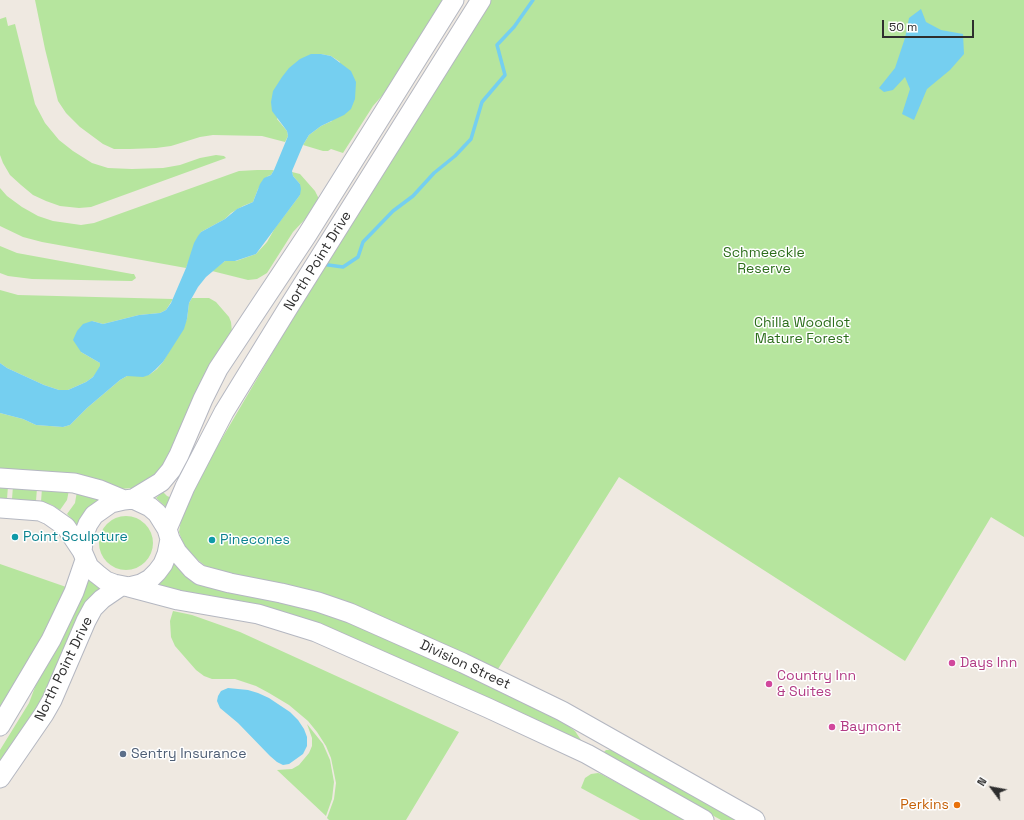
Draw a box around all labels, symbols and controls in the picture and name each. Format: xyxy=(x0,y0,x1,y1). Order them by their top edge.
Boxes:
scale bar xyxy=(884,12,976,38)
text: 50 m xyxy=(889,19,917,35)
street label: North Point Drive xyxy=(281,208,355,314)
park label: Schmeeckle Reserve xyxy=(723,245,805,278)
park label: Chilla Woodlot Mature Forest xyxy=(754,315,850,348)
place label: Point Sculpture xyxy=(23,529,128,545)
marker: Point Sculpture xyxy=(10,532,20,542)
place label: Pinecones xyxy=(220,532,290,548)
marker: Pinecones xyxy=(207,535,217,545)
street label: North Point Drive xyxy=(31,614,97,724)
street label: Division Street xyxy=(417,637,513,693)
place label: Days Inn xyxy=(960,655,1017,671)
marker: Days Inn xyxy=(947,658,957,668)
place label: Country Inn & Suites xyxy=(777,668,856,700)
marker: Country Inn & Suites xyxy=(764,679,774,689)
place label: Baymont xyxy=(840,719,901,735)
marker: Baymont xyxy=(827,722,837,732)
place label: Sentry Insurance xyxy=(131,746,246,762)
marker: Sentry Insurance xyxy=(118,749,128,759)
north arrow xyxy=(972,768,1012,808)
text: N xyxy=(974,775,990,788)
place label: Perkins xyxy=(900,797,949,813)
marker: Perkins xyxy=(952,800,962,810)

